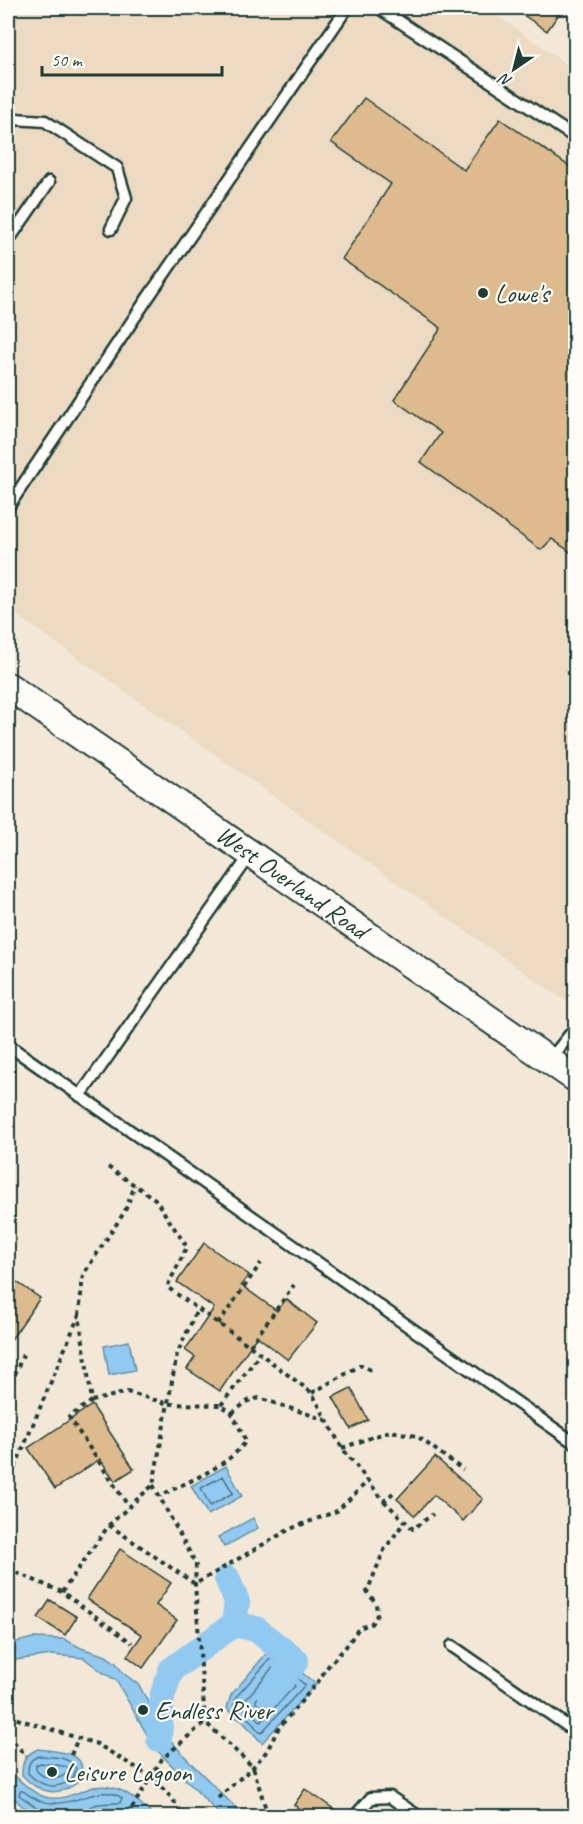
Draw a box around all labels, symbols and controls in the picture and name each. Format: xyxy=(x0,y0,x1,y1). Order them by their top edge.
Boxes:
scale bar xyxy=(42,39,222,77)
north arrow xyxy=(484,39,544,99)
text: 50 m xyxy=(51,49,84,71)
text: N xyxy=(494,68,516,92)
place label: Lowe's xyxy=(495,277,551,310)
marker: Lowe's xyxy=(476,286,490,300)
street label: West Overland Road xyxy=(210,818,377,949)
place label: Endless River xyxy=(155,1694,275,1727)
marker: Endless River xyxy=(136,1703,150,1717)
place label: Leisure Lagoon xyxy=(64,1756,193,1789)
marker: Leisure Lagoon xyxy=(45,1765,59,1779)

